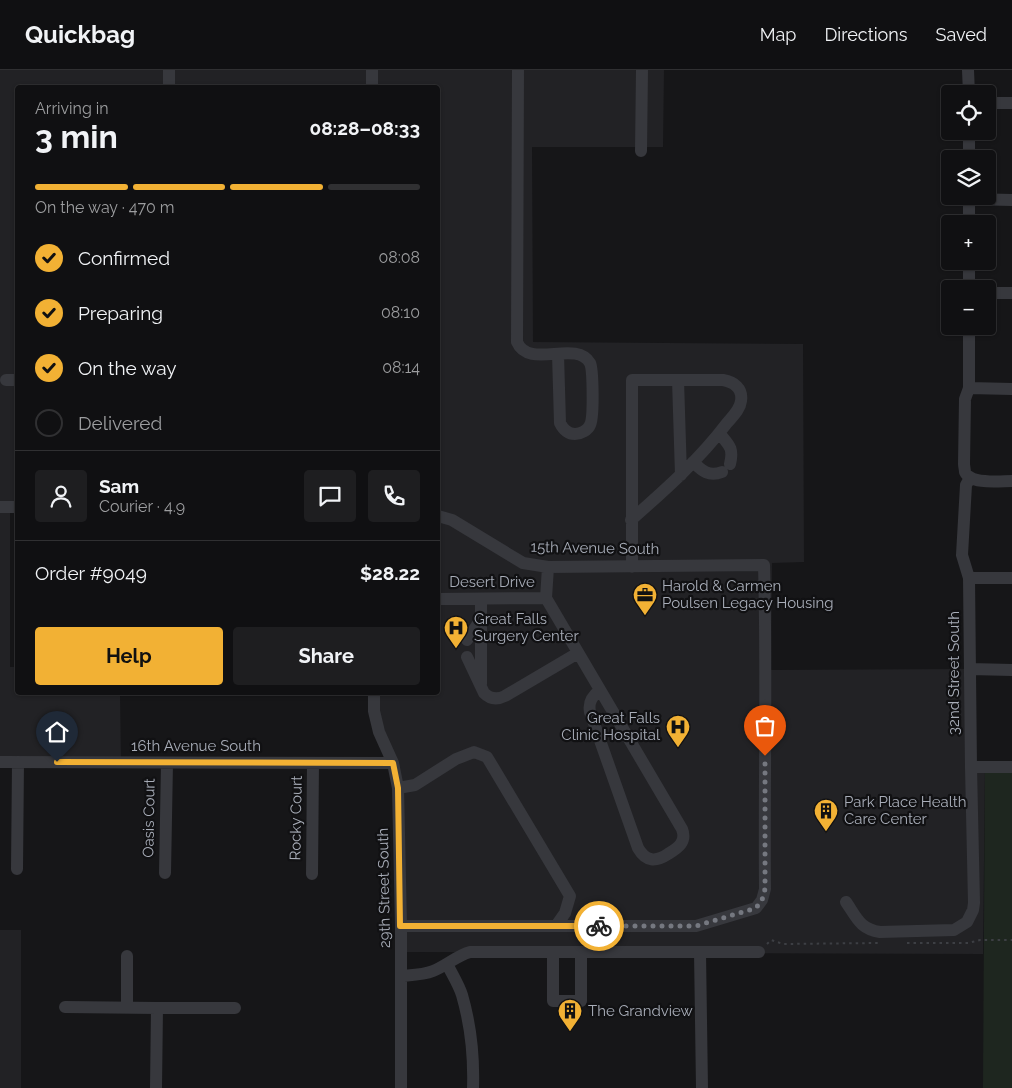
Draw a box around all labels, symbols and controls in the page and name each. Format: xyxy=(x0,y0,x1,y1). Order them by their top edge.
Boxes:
text: Quickbag xyxy=(25,20,135,49)
text: Map xyxy=(760,24,796,45)
text: Directions xyxy=(824,24,908,45)
text: Saved xyxy=(936,24,987,45)
map controls xyxy=(941,85,996,335)
button: locate xyxy=(941,85,996,140)
text: Arriving in xyxy=(35,99,109,118)
text: 08:28–08:33 xyxy=(309,117,420,139)
text: 3 min xyxy=(35,118,118,155)
button: layers xyxy=(941,150,996,205)
text: On the way · 470 m xyxy=(35,198,175,217)
button: + xyxy=(941,215,996,270)
icon: check xyxy=(35,244,63,272)
text: Confirmed xyxy=(78,247,170,269)
text: 08:08 xyxy=(378,248,420,267)
button: − xyxy=(941,280,996,335)
icon: check xyxy=(35,299,63,327)
text: Preparing xyxy=(78,302,163,324)
text: 08:10 xyxy=(381,303,420,322)
icon: check xyxy=(35,354,63,382)
text: On the way xyxy=(78,357,177,379)
text: 08:14 xyxy=(382,358,420,377)
text: Delivered xyxy=(78,412,162,434)
button: person xyxy=(35,470,87,522)
button: chat xyxy=(304,470,356,522)
button: phone xyxy=(368,470,420,522)
text: Sam xyxy=(99,475,139,497)
text: Courier · 4.9 xyxy=(99,497,185,516)
street label: 15th Avenue South xyxy=(530,538,660,558)
text: Order #9049 xyxy=(35,562,147,584)
text: $28.22 xyxy=(360,562,420,584)
street label: Desert Drive xyxy=(449,573,535,591)
place label: Harold & Carmen Poulsen Legacy Housing xyxy=(662,577,834,612)
office icon: Harold & Carmen Poulsen Legacy Housing xyxy=(632,582,658,616)
place label: Great Falls Surgery Center xyxy=(474,610,579,645)
street label: 32nd Street South xyxy=(945,611,963,735)
hospital icon: Great Falls Surgery Center xyxy=(443,615,469,649)
button: Help xyxy=(35,627,223,685)
button: Share xyxy=(233,627,420,685)
pin xyxy=(744,705,786,756)
place label: Great Falls Clinic Hospital xyxy=(561,709,661,744)
pin xyxy=(36,711,78,762)
icon: bag xyxy=(751,712,779,740)
hospital icon: Great Falls Clinic Hospital xyxy=(665,714,691,748)
icon: home xyxy=(43,718,71,746)
street label: 16th Avenue South xyxy=(131,737,261,755)
street label: Rocky Court xyxy=(286,776,306,860)
street label: Oasis Court xyxy=(139,778,159,858)
place label: Park Place Health Care Center xyxy=(844,793,967,828)
building icon: Park Place Health Care Center xyxy=(813,798,839,832)
street label: 29th Street South xyxy=(374,828,394,948)
courier xyxy=(574,901,624,951)
icon: bike xyxy=(585,912,613,940)
building icon: The Grandview xyxy=(557,998,583,1032)
place label: The Grandview xyxy=(588,1002,693,1020)

